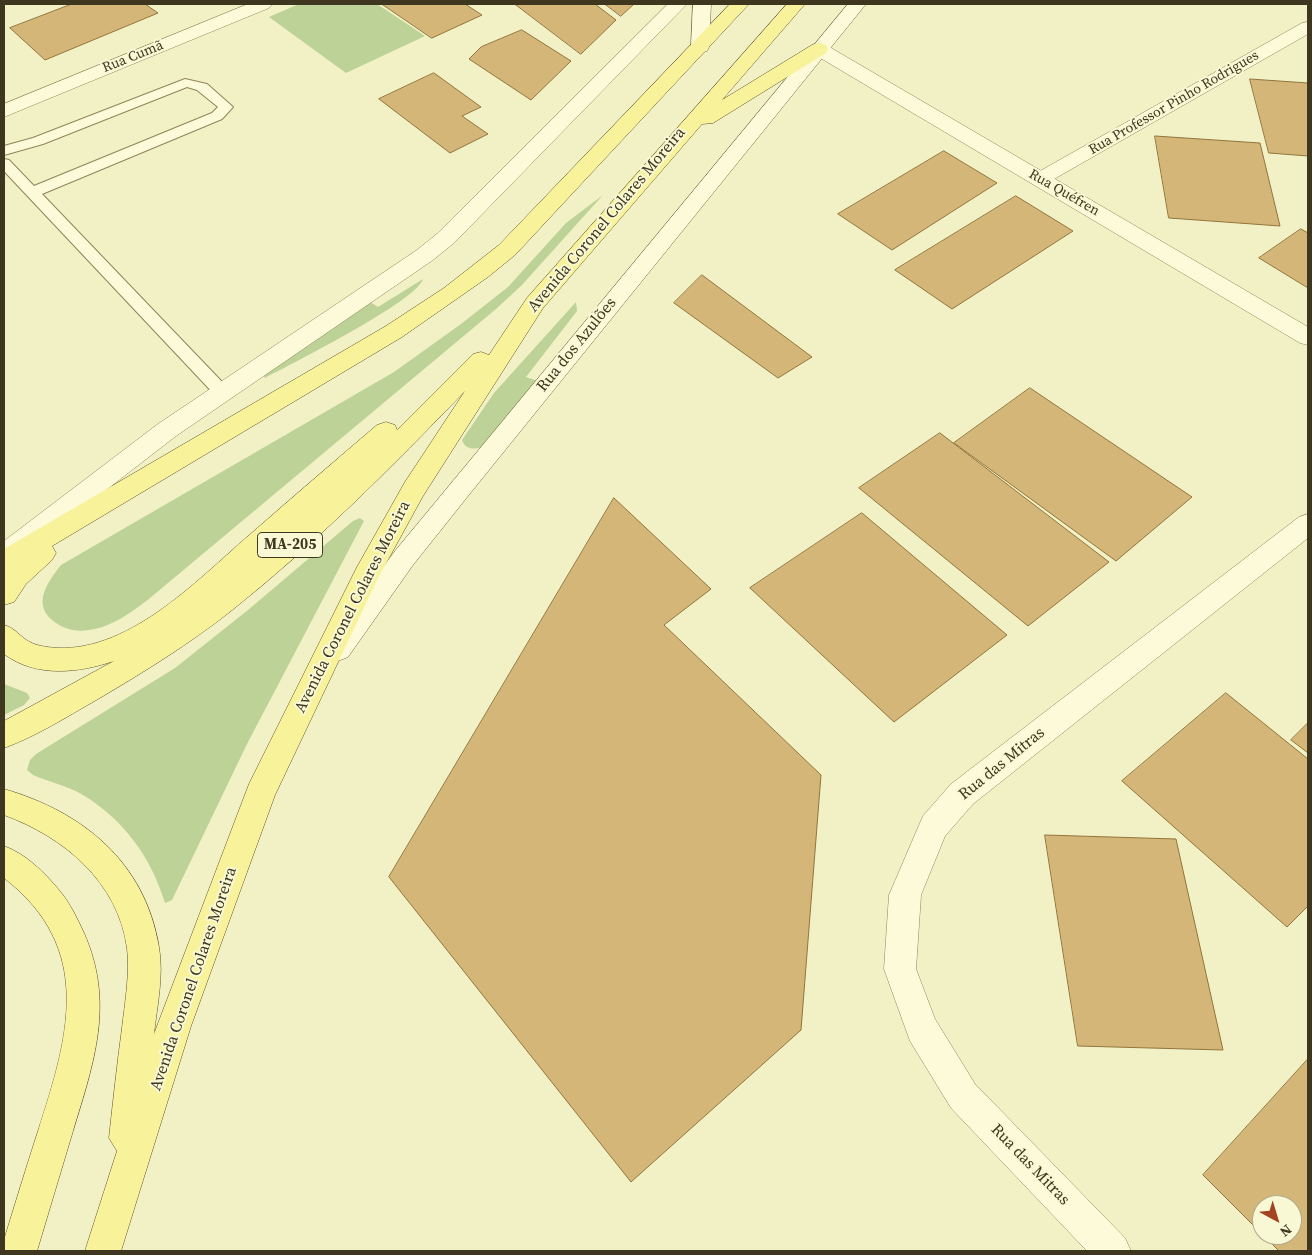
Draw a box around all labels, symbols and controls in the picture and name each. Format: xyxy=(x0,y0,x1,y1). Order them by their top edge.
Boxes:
street label: Rua Cumã xyxy=(100,37,166,77)
street label: Rua Professor Pinho Rodrigues xyxy=(1086,47,1262,159)
street label: Avenida Coronel Colares Moreira xyxy=(524,124,690,316)
street label: Rua Quéfren xyxy=(1026,166,1102,220)
street label: Rua dos Azulões xyxy=(533,294,621,396)
street label: Avenida Coronel Colares Moreira xyxy=(291,498,415,716)
road number: MA-205 xyxy=(258,532,322,558)
street label: Rua das Mitras xyxy=(955,723,1049,805)
street label: Avenida Coronel Colares Moreira xyxy=(147,865,241,1093)
street label: Rua das Mitras xyxy=(987,1120,1073,1210)
north arrow xyxy=(1252,1195,1302,1245)
text: N xyxy=(1276,1220,1296,1242)

